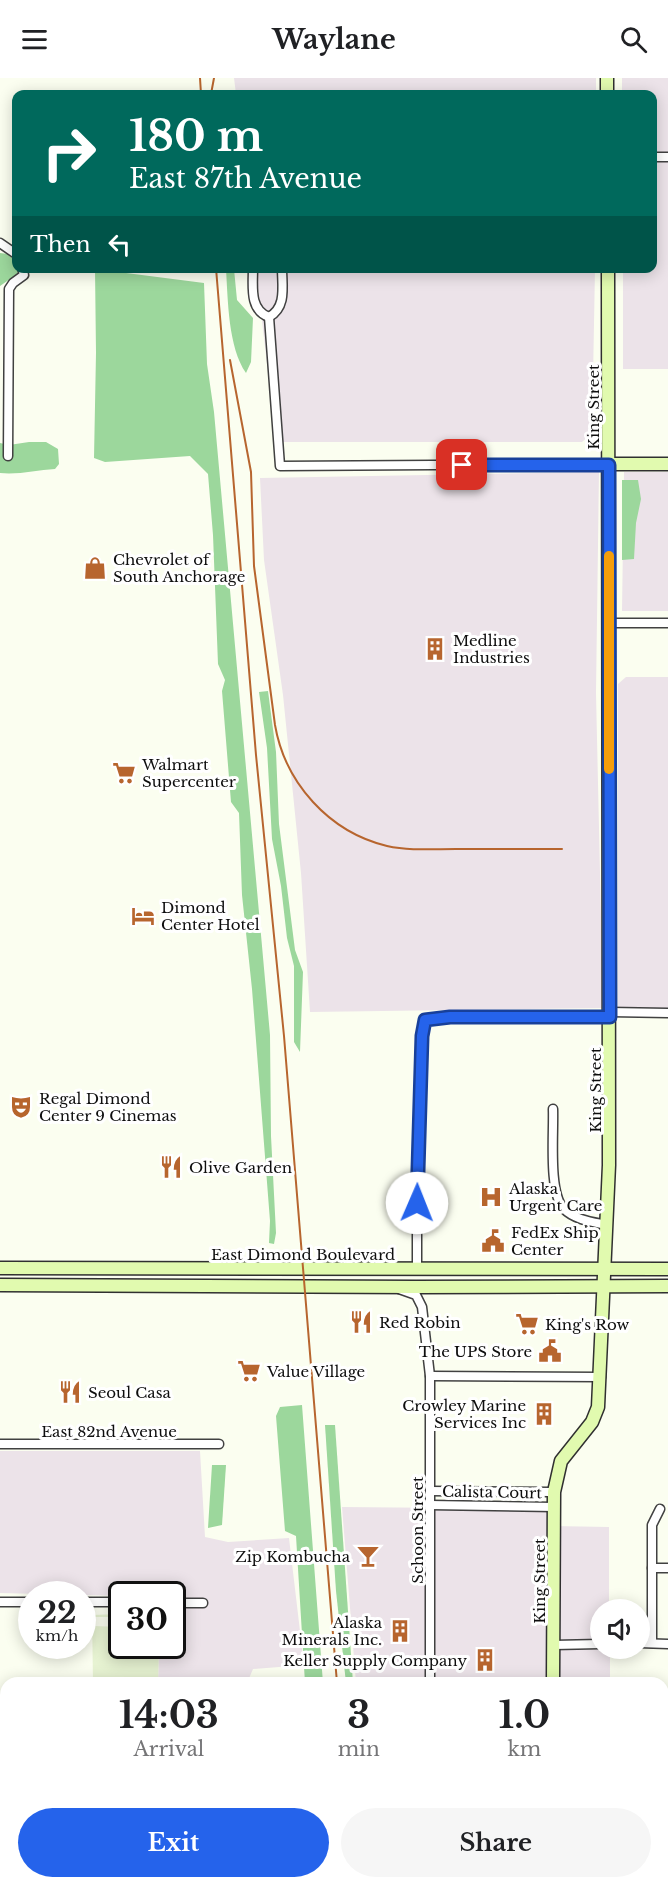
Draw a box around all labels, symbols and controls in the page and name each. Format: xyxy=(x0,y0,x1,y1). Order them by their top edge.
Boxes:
icon: menu xyxy=(18,23,51,56)
text: Waylane xyxy=(272,23,396,56)
icon: search xyxy=(617,23,650,56)
text: 180 m xyxy=(129,110,263,162)
icon: right xyxy=(30,114,108,192)
text: East 87th Avenue xyxy=(129,162,362,195)
icon: left xyxy=(103,228,136,261)
text: Then xyxy=(30,231,91,258)
street label: King Street xyxy=(584,364,603,450)
pin xyxy=(436,439,487,490)
icon: arrive xyxy=(445,448,478,481)
place label: Chevrolet of South Anchorage xyxy=(113,550,245,586)
shop icon: Chevrolet of South Anchorage xyxy=(82,555,108,581)
place label: Medline Industries xyxy=(453,631,530,667)
building icon: Medline Industries xyxy=(422,636,448,662)
place label: Walmart Supercenter xyxy=(141,755,237,791)
supermarket icon: Walmart Supercenter xyxy=(111,760,137,786)
place label: Dimond Center Hotel xyxy=(161,898,260,934)
hotel icon: Dimond Center Hotel xyxy=(130,903,156,929)
street label: King Street xyxy=(586,1047,605,1133)
place label: Regal Dimond Center 9 Cinemas xyxy=(39,1089,177,1125)
theatre icon: Regal Dimond Center 9 Cinemas xyxy=(8,1094,34,1120)
restaurant icon: Olive Garden xyxy=(158,1154,184,1180)
place label: Olive Garden xyxy=(189,1158,292,1177)
position arrow xyxy=(385,1171,449,1235)
place label: Alaska Urgent Care xyxy=(508,1179,602,1215)
hospital icon: Alaska Urgent Care xyxy=(478,1184,504,1210)
place label: FedEx Ship Center xyxy=(511,1223,599,1259)
public building icon: FedEx Ship Center xyxy=(480,1228,506,1254)
street label: East Dimond Boulevard xyxy=(211,1245,395,1264)
restaurant icon: Red Robin xyxy=(348,1309,374,1335)
supermarket icon: King's Row xyxy=(514,1311,540,1337)
place label: Red Robin xyxy=(379,1313,460,1332)
place label: King's Row xyxy=(545,1315,629,1334)
public building icon: The UPS Store xyxy=(537,1338,563,1364)
place label: The UPS Store xyxy=(419,1342,532,1361)
supermarket icon: Value Village xyxy=(236,1358,262,1384)
place label: Value Village xyxy=(266,1362,365,1381)
restaurant icon: Seoul Casa xyxy=(57,1379,83,1405)
place label: Seoul Casa xyxy=(88,1383,171,1402)
place label: Crowley Marine Services Inc xyxy=(402,1396,526,1432)
building icon: Crowley Marine Services Inc xyxy=(531,1401,557,1427)
street label: East 82nd Avenue xyxy=(41,1422,177,1441)
street label: Schoon Street xyxy=(408,1476,427,1584)
street label: Calista Court xyxy=(442,1482,542,1502)
street label: King Street xyxy=(530,1538,549,1624)
bar icon: Zip Kombucha xyxy=(355,1543,381,1569)
place label: Zip Kombucha xyxy=(235,1547,351,1566)
speed limit sign: 30 xyxy=(108,1581,186,1659)
text: 22 xyxy=(37,1594,77,1631)
map controls xyxy=(590,1599,650,1659)
button: sound xyxy=(590,1599,650,1659)
place label: Alaska Minerals Inc. xyxy=(282,1613,383,1649)
building icon: Alaska Minerals Inc. xyxy=(387,1618,413,1644)
text: km/h xyxy=(36,1626,78,1645)
building icon: Keller Supply Company xyxy=(472,1647,498,1673)
place label: Keller Supply Company xyxy=(283,1651,467,1670)
text: 14:03 xyxy=(119,1693,219,1738)
text: 3 xyxy=(347,1693,370,1738)
text: 1.0 xyxy=(499,1693,550,1738)
text: Arrival xyxy=(133,1737,204,1761)
text: min xyxy=(338,1737,380,1761)
text: km xyxy=(507,1737,541,1761)
button: Exit xyxy=(18,1808,329,1877)
button: Share xyxy=(341,1808,651,1877)

